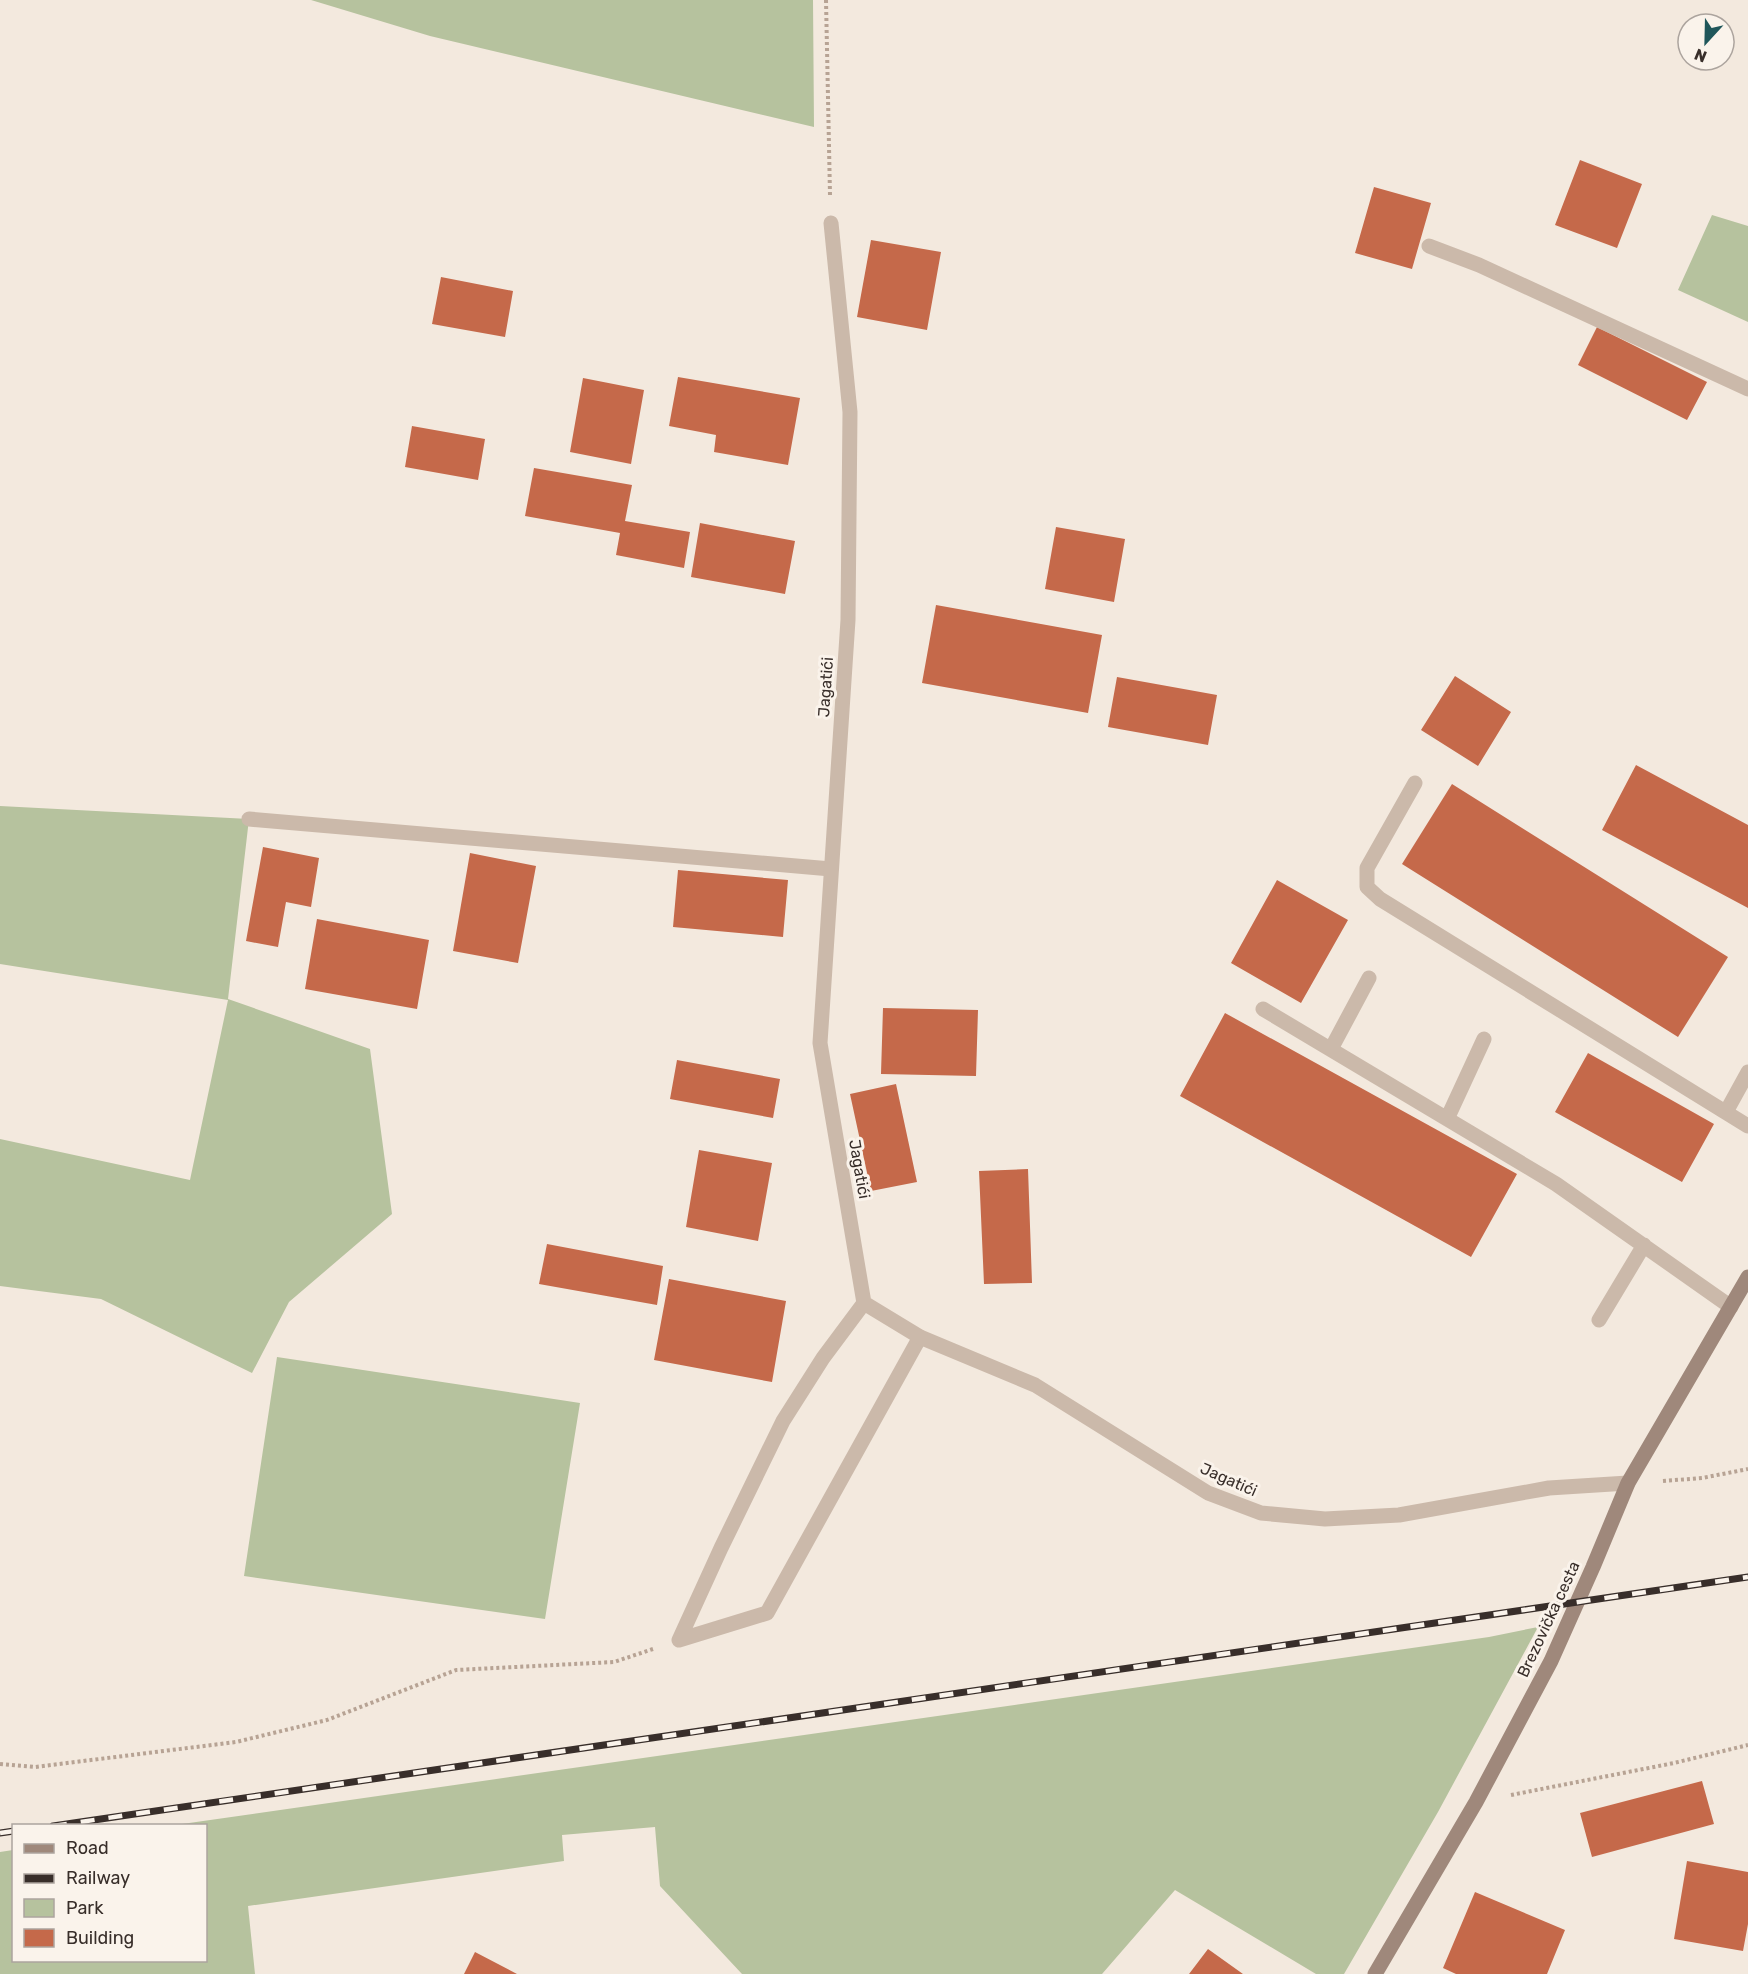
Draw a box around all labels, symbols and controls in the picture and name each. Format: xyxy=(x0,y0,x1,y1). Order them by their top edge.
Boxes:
north arrow xyxy=(1676,12,1736,72)
text: N xyxy=(1692,44,1709,66)
street label: Jagatići xyxy=(814,656,837,718)
street label: Jagatići xyxy=(845,1138,874,1200)
street label: Jagatići xyxy=(1197,1459,1260,1500)
street label: Brezovička cesta xyxy=(1513,1558,1584,1680)
legend xyxy=(12,1824,207,1962)
text: Road xyxy=(66,1837,109,1859)
text: Railway xyxy=(66,1867,130,1889)
text: Park xyxy=(66,1897,104,1919)
text: Building xyxy=(66,1927,134,1949)

